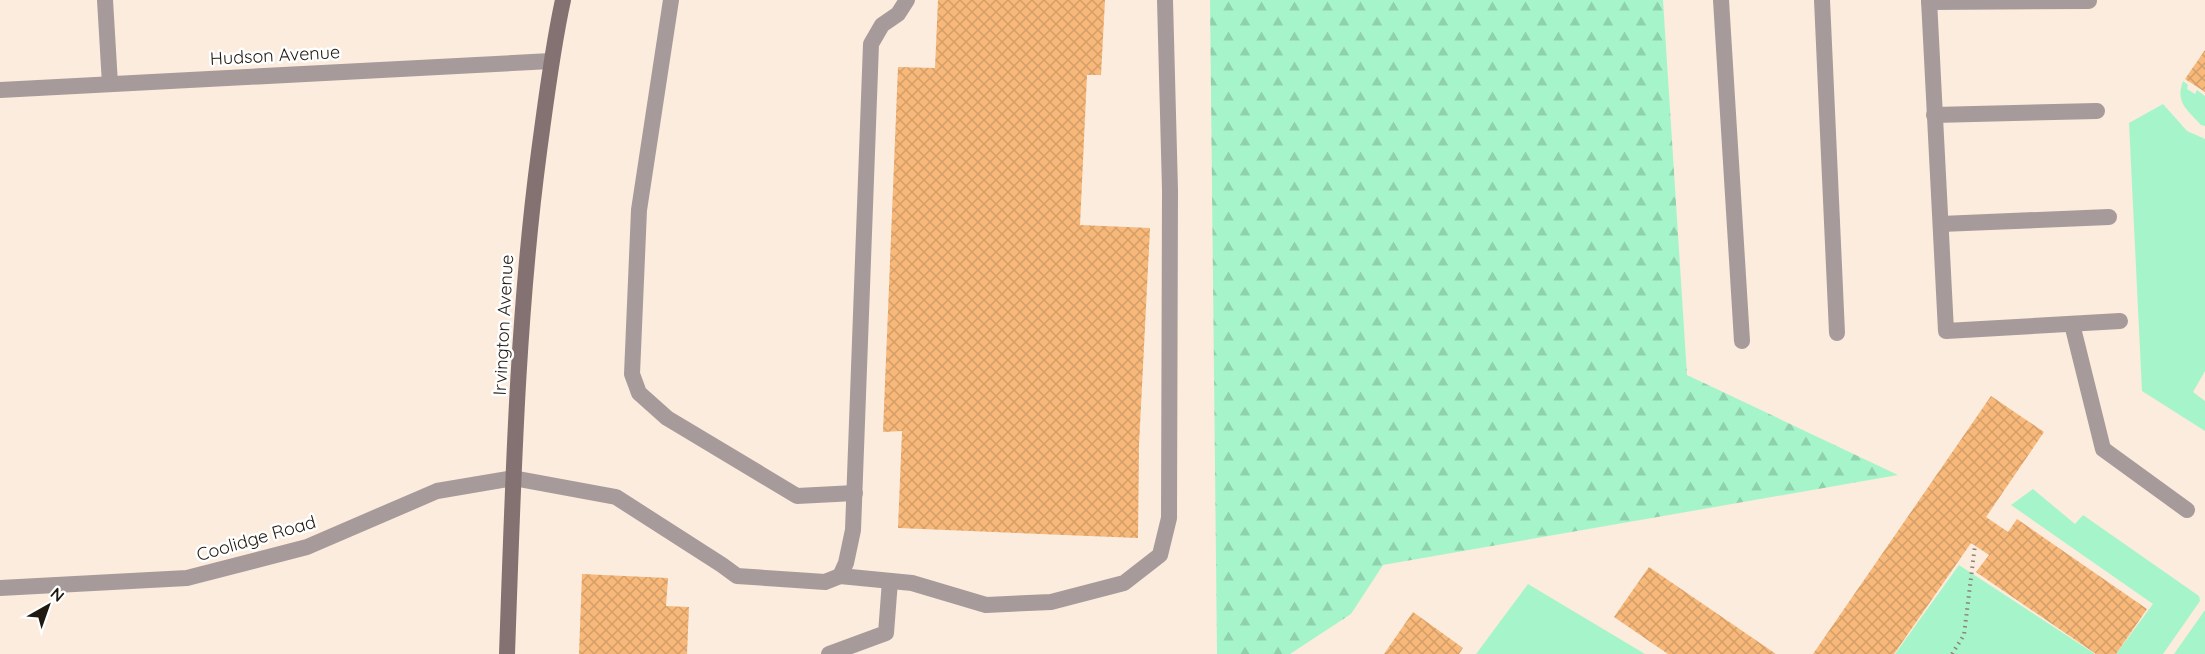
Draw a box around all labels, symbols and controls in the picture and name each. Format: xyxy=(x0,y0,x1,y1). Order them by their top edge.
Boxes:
street label: Hudson Avenue xyxy=(209,40,341,70)
street label: Irvington Avenue xyxy=(488,254,518,396)
street label: Coolidge Road xyxy=(194,510,318,566)
north arrow xyxy=(18,576,78,636)
text: N xyxy=(47,583,69,606)

